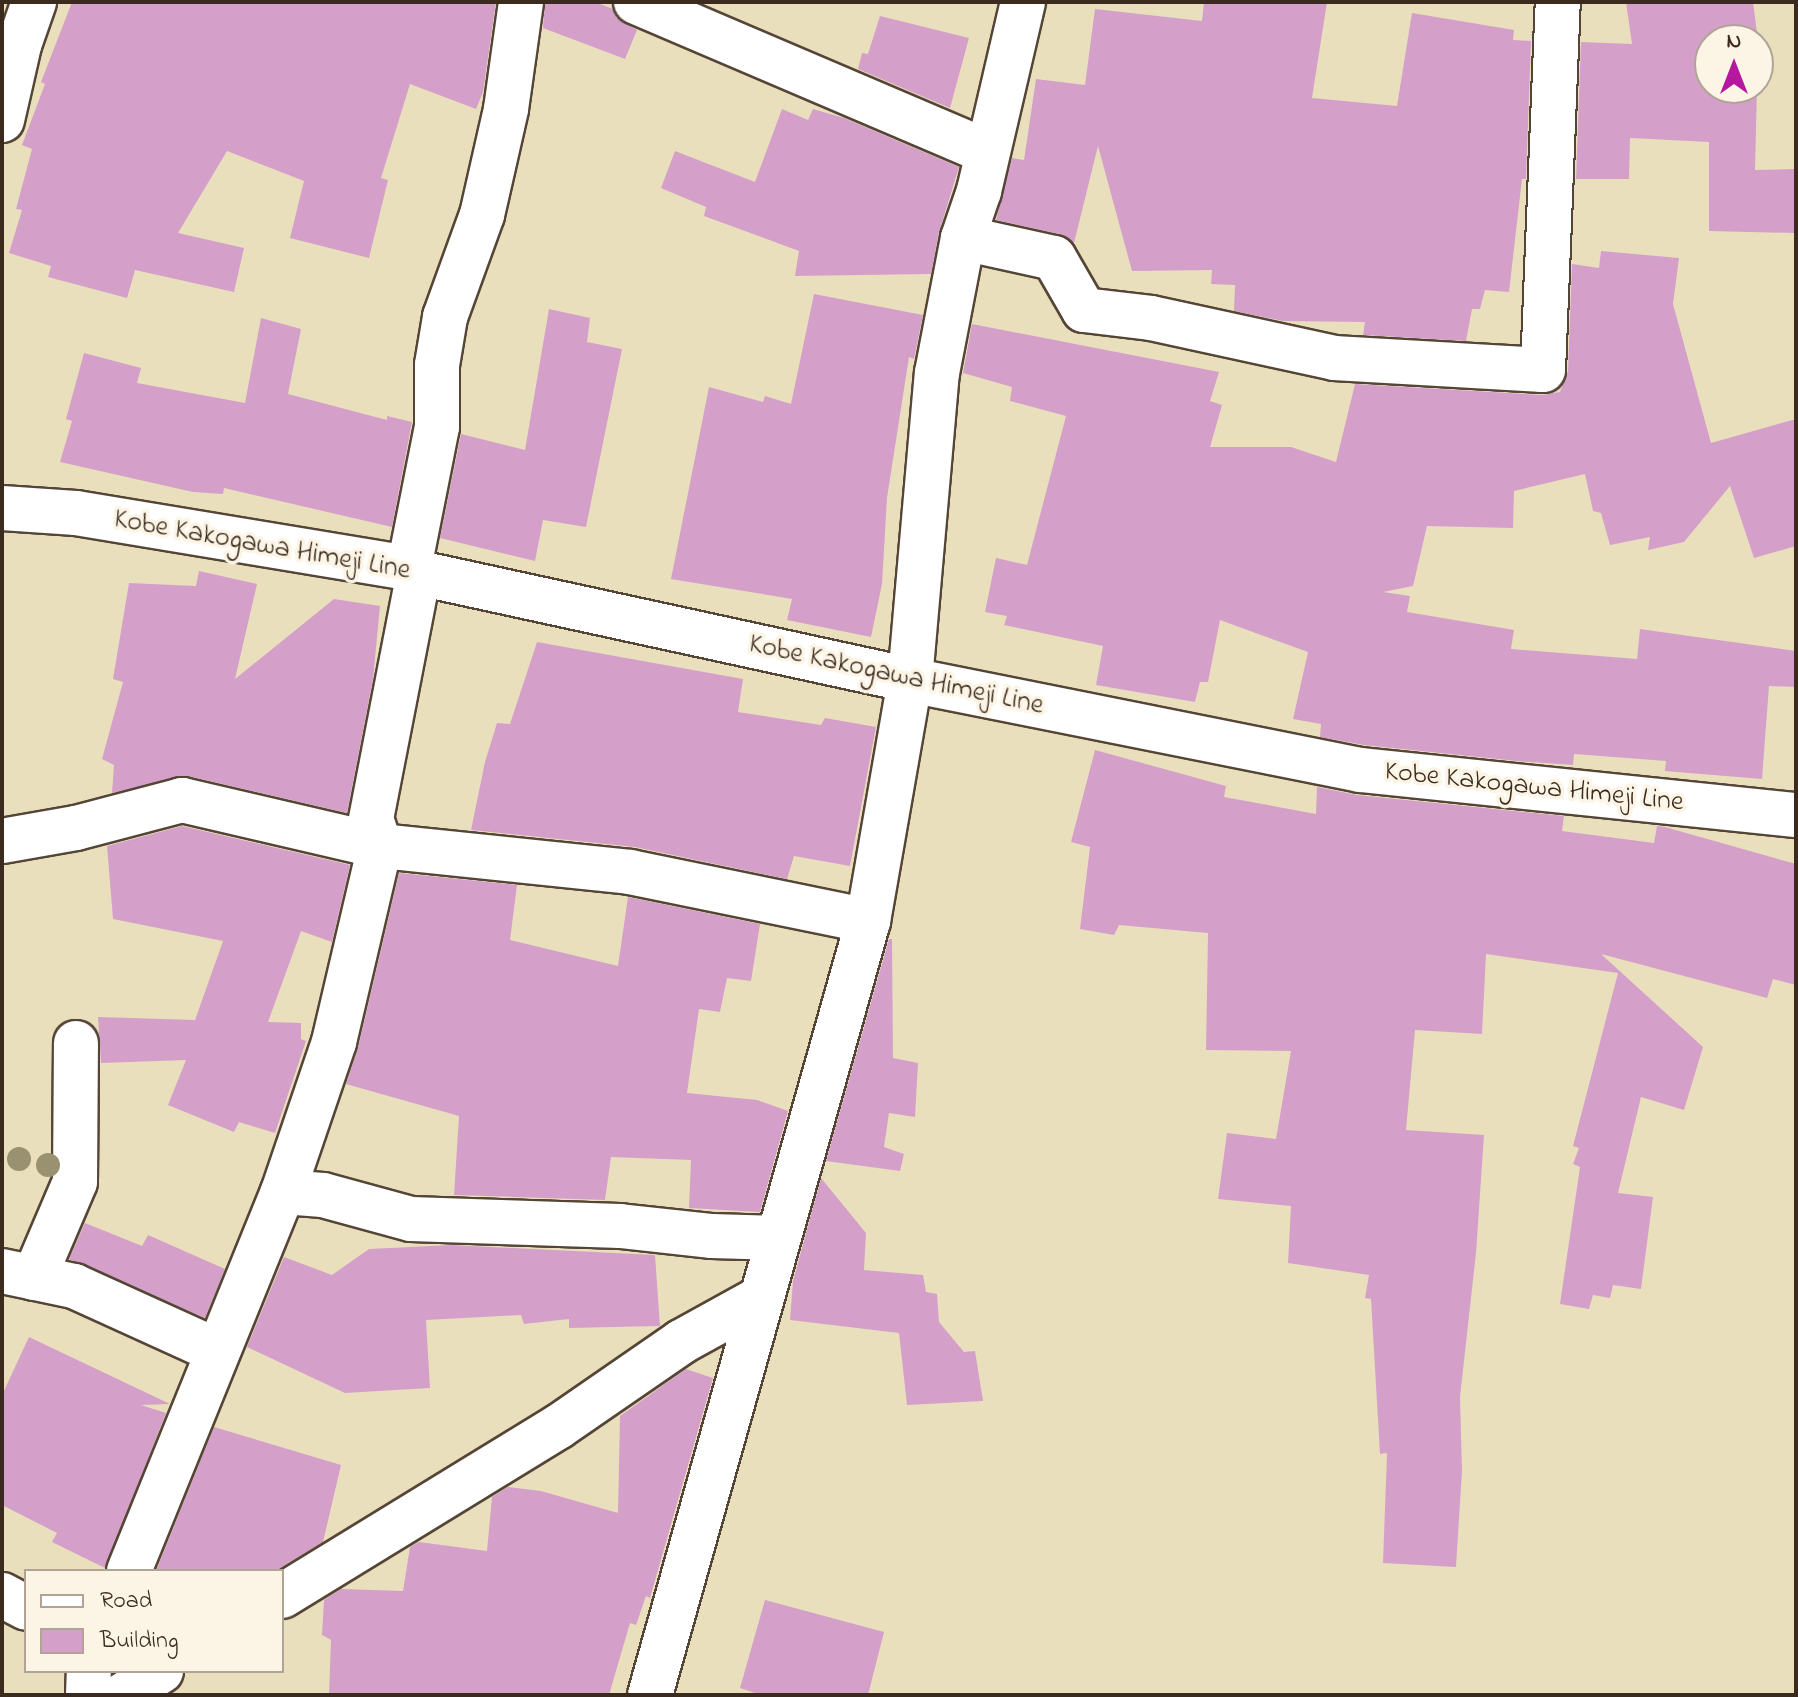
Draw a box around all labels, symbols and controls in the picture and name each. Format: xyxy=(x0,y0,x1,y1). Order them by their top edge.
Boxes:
north arrow xyxy=(1694,24,1774,104)
text: N xyxy=(1727,26,1741,58)
street label: Kobe Kakogawa Himeji Line xyxy=(111,503,413,589)
street label: Kobe Kakogawa Himeji Line xyxy=(746,628,1046,724)
street label: Kobe Kakogawa Himeji Line xyxy=(1383,756,1685,820)
legend xyxy=(24,1569,284,1673)
text: Road xyxy=(100,1584,152,1619)
text: Building xyxy=(100,1624,179,1659)

